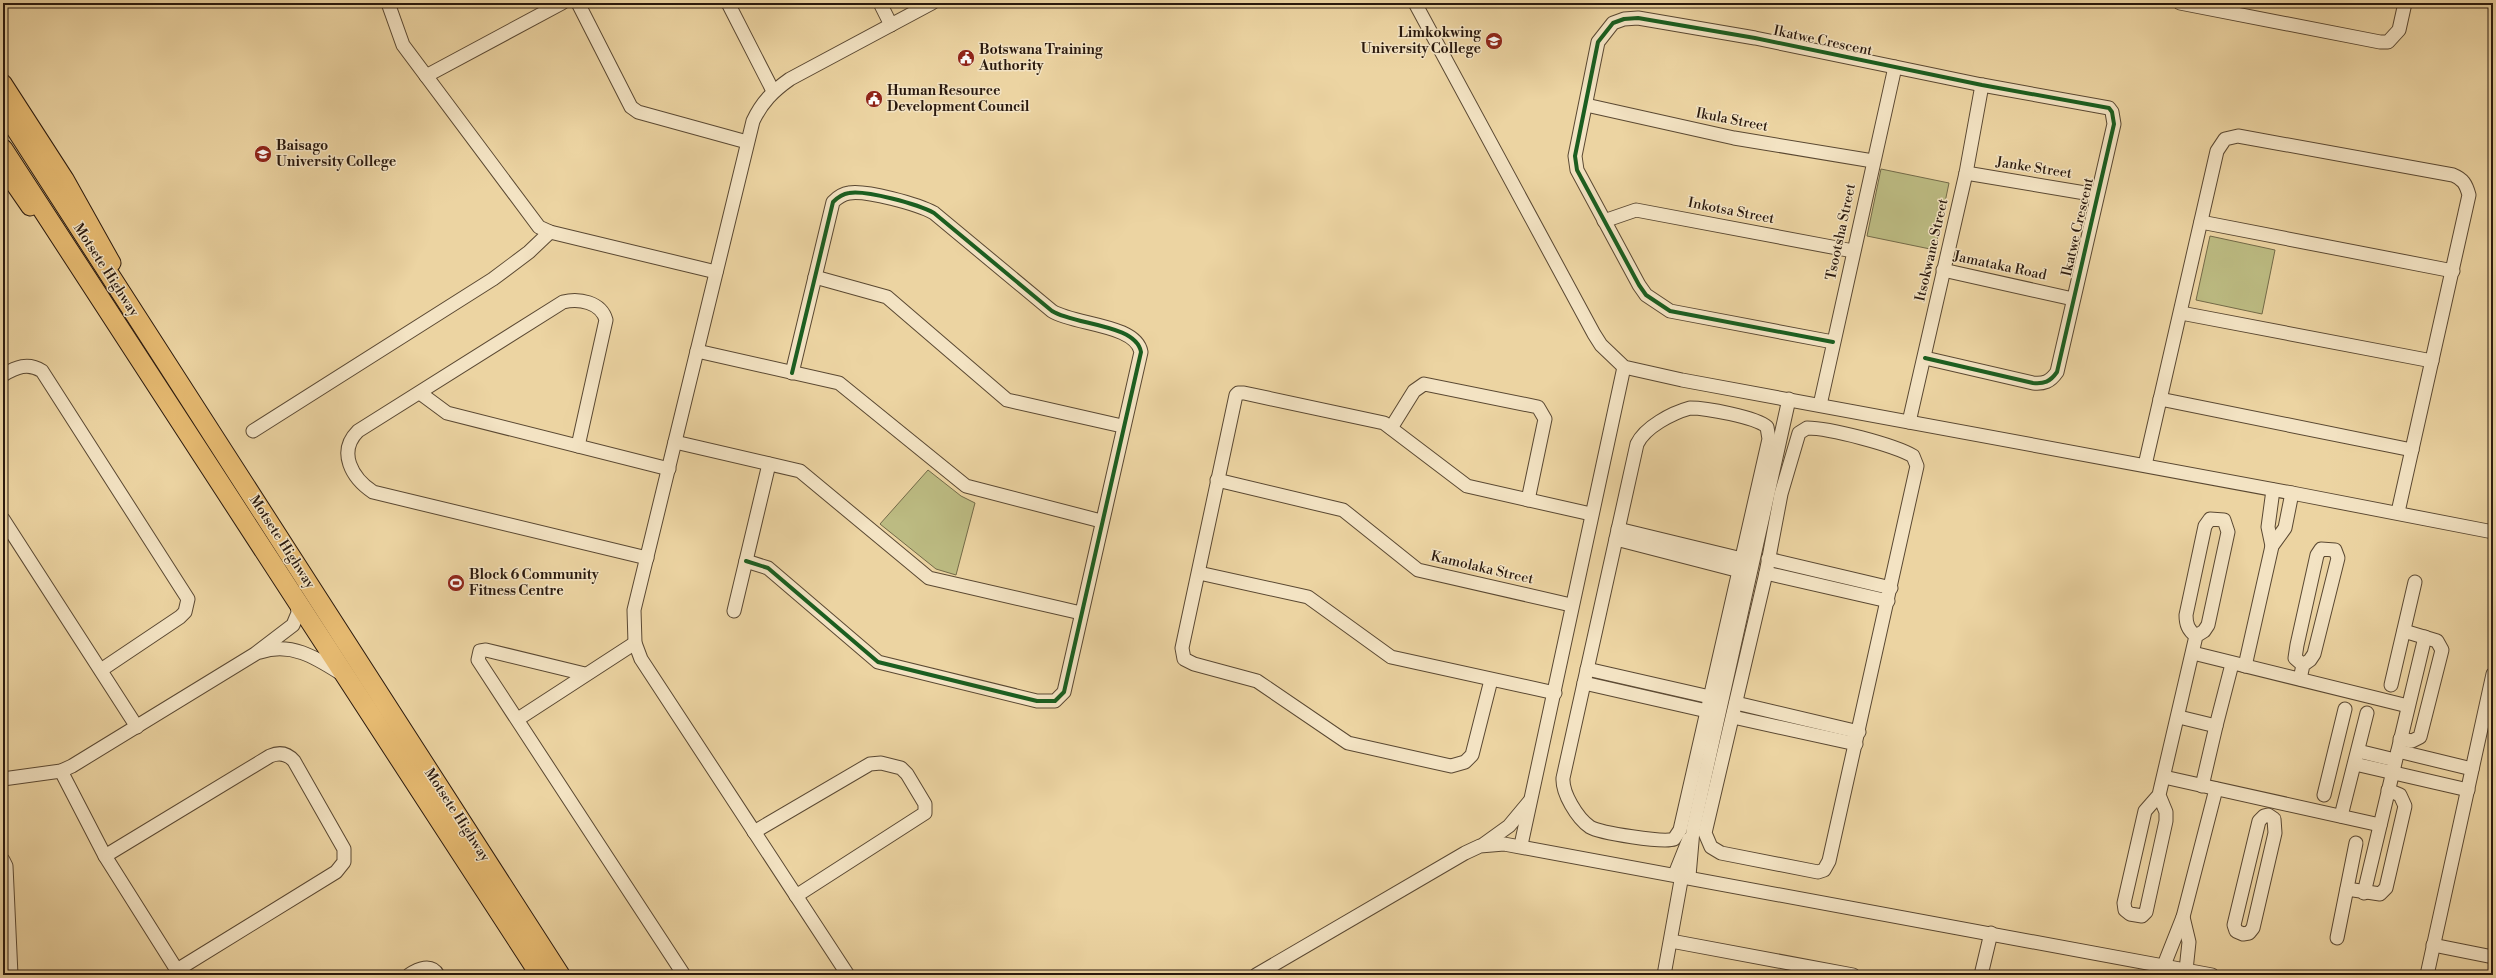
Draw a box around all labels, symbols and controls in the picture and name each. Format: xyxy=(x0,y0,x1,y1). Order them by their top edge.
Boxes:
street label: Ikatwe Crescent xyxy=(1772,22,1874,60)
place label: Limkokwing University College xyxy=(1361,24,1482,58)
school or university icon: Limkokwing University College xyxy=(1484,31,1504,51)
place label: Botswana Training Authority xyxy=(978,41,1104,75)
public building icon: Botswana Training Authority xyxy=(956,48,976,68)
place label: Human Resource Development Council xyxy=(887,82,1030,116)
public building icon: Human Resource Development Council xyxy=(864,89,884,109)
street label: Ikula Street xyxy=(1694,104,1770,136)
place label: Baisago University College xyxy=(276,137,397,171)
school or university icon: Baisago University College xyxy=(253,144,273,164)
street label: Janke Street xyxy=(1994,153,2073,183)
street label: Ikatwe Crescent xyxy=(2058,176,2098,278)
street label: Tsootsha Street xyxy=(1822,182,1860,282)
street label: Inkotsa Street xyxy=(1686,194,1776,228)
street label: Itsokwane Street xyxy=(1911,197,1953,303)
street label: Motsete Highway xyxy=(69,220,143,320)
street label: Jamataka Road xyxy=(1951,247,2048,285)
street label: Motsete Highway xyxy=(245,492,319,592)
street label: Kamolaka Street xyxy=(1429,547,1535,589)
place label: Block 6 Community Fitness Centre xyxy=(469,566,600,600)
sports icon: Block 6 Community Fitness Centre xyxy=(446,573,466,593)
street label: Motsete Highway xyxy=(420,765,494,865)

